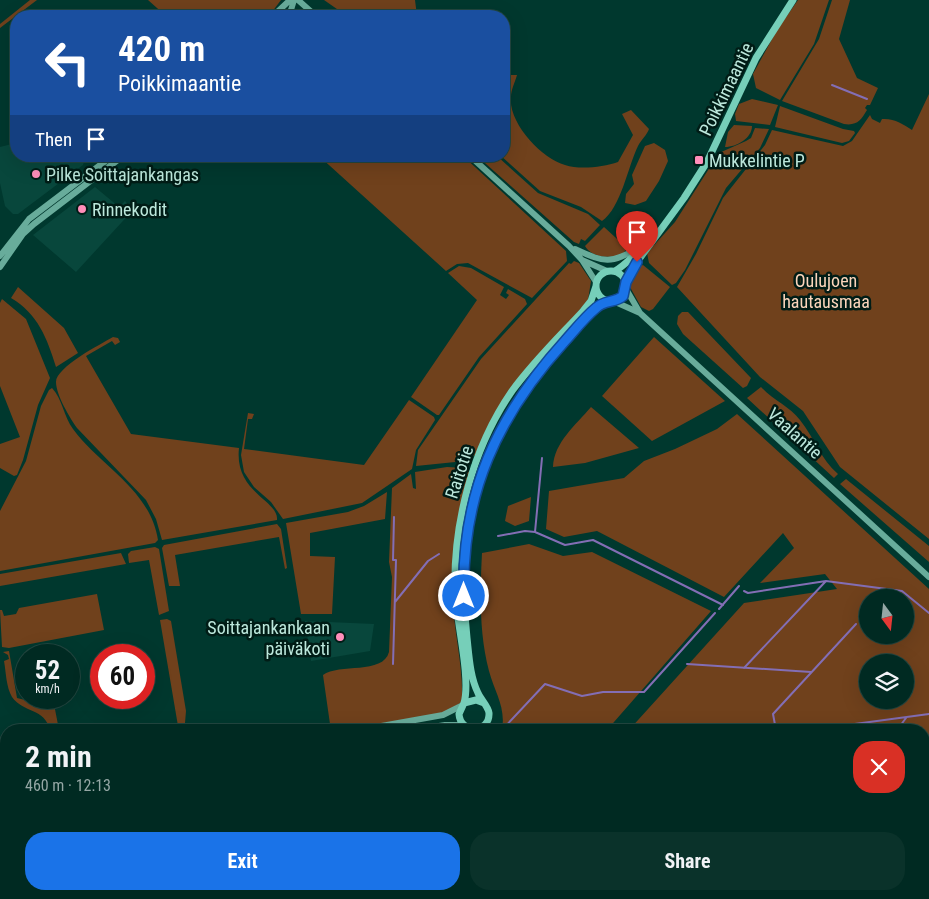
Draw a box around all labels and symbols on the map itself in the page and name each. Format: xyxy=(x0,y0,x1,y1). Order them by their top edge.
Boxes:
street label: Poikkimaantie xyxy=(694,39,758,139)
place label: Mukkelintie P xyxy=(709,150,805,171)
marker: Mukkelintie P xyxy=(693,154,705,166)
place label: Pilke Soittajankangas xyxy=(46,164,199,185)
marker: Pilke Soittajankangas xyxy=(30,168,42,180)
place label: Rinnekodit xyxy=(92,199,167,220)
marker: Rinnekodit xyxy=(76,203,88,215)
pin xyxy=(616,211,658,262)
park label: Oulujoen hautausmaa xyxy=(782,270,870,312)
street label: Vaalantie xyxy=(763,403,827,463)
street label: Raitotie xyxy=(441,443,477,501)
position arrow xyxy=(437,569,489,621)
north arrow xyxy=(859,589,914,644)
place label: Soittajankankaan päiväkoti xyxy=(207,617,330,659)
marker: Soittajankankaan päiväkoti xyxy=(334,631,346,643)
speed limit sign: 60 xyxy=(90,644,155,709)

